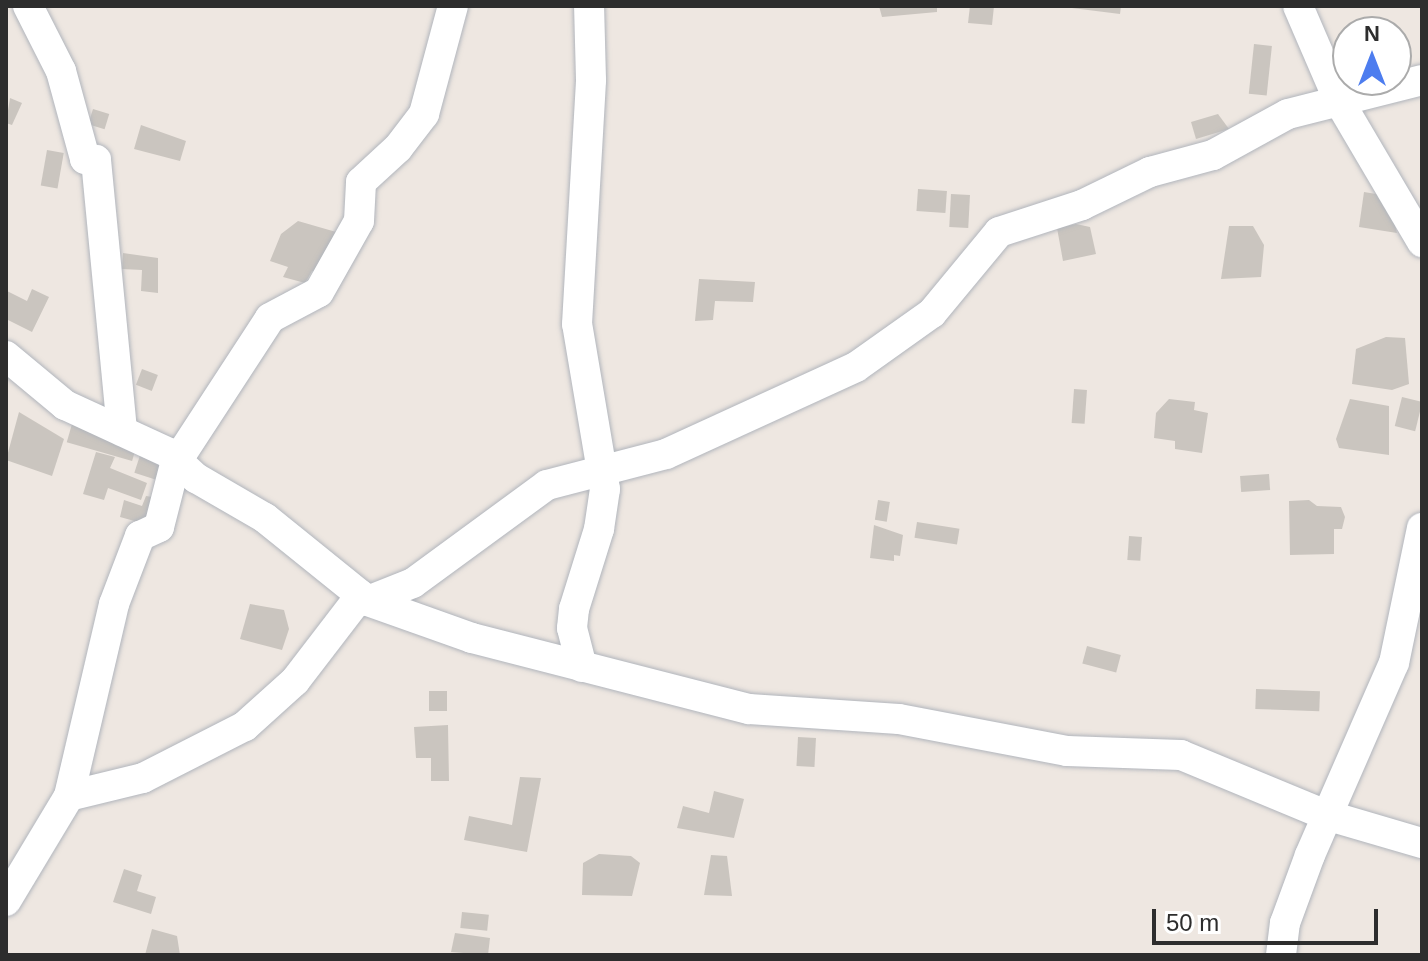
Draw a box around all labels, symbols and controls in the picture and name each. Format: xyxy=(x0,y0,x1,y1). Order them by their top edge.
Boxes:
north arrow xyxy=(1332,16,1412,96)
text: N xyxy=(1364,21,1380,46)
scale bar xyxy=(1156,893,1382,943)
text: 50 m xyxy=(1166,909,1219,936)

